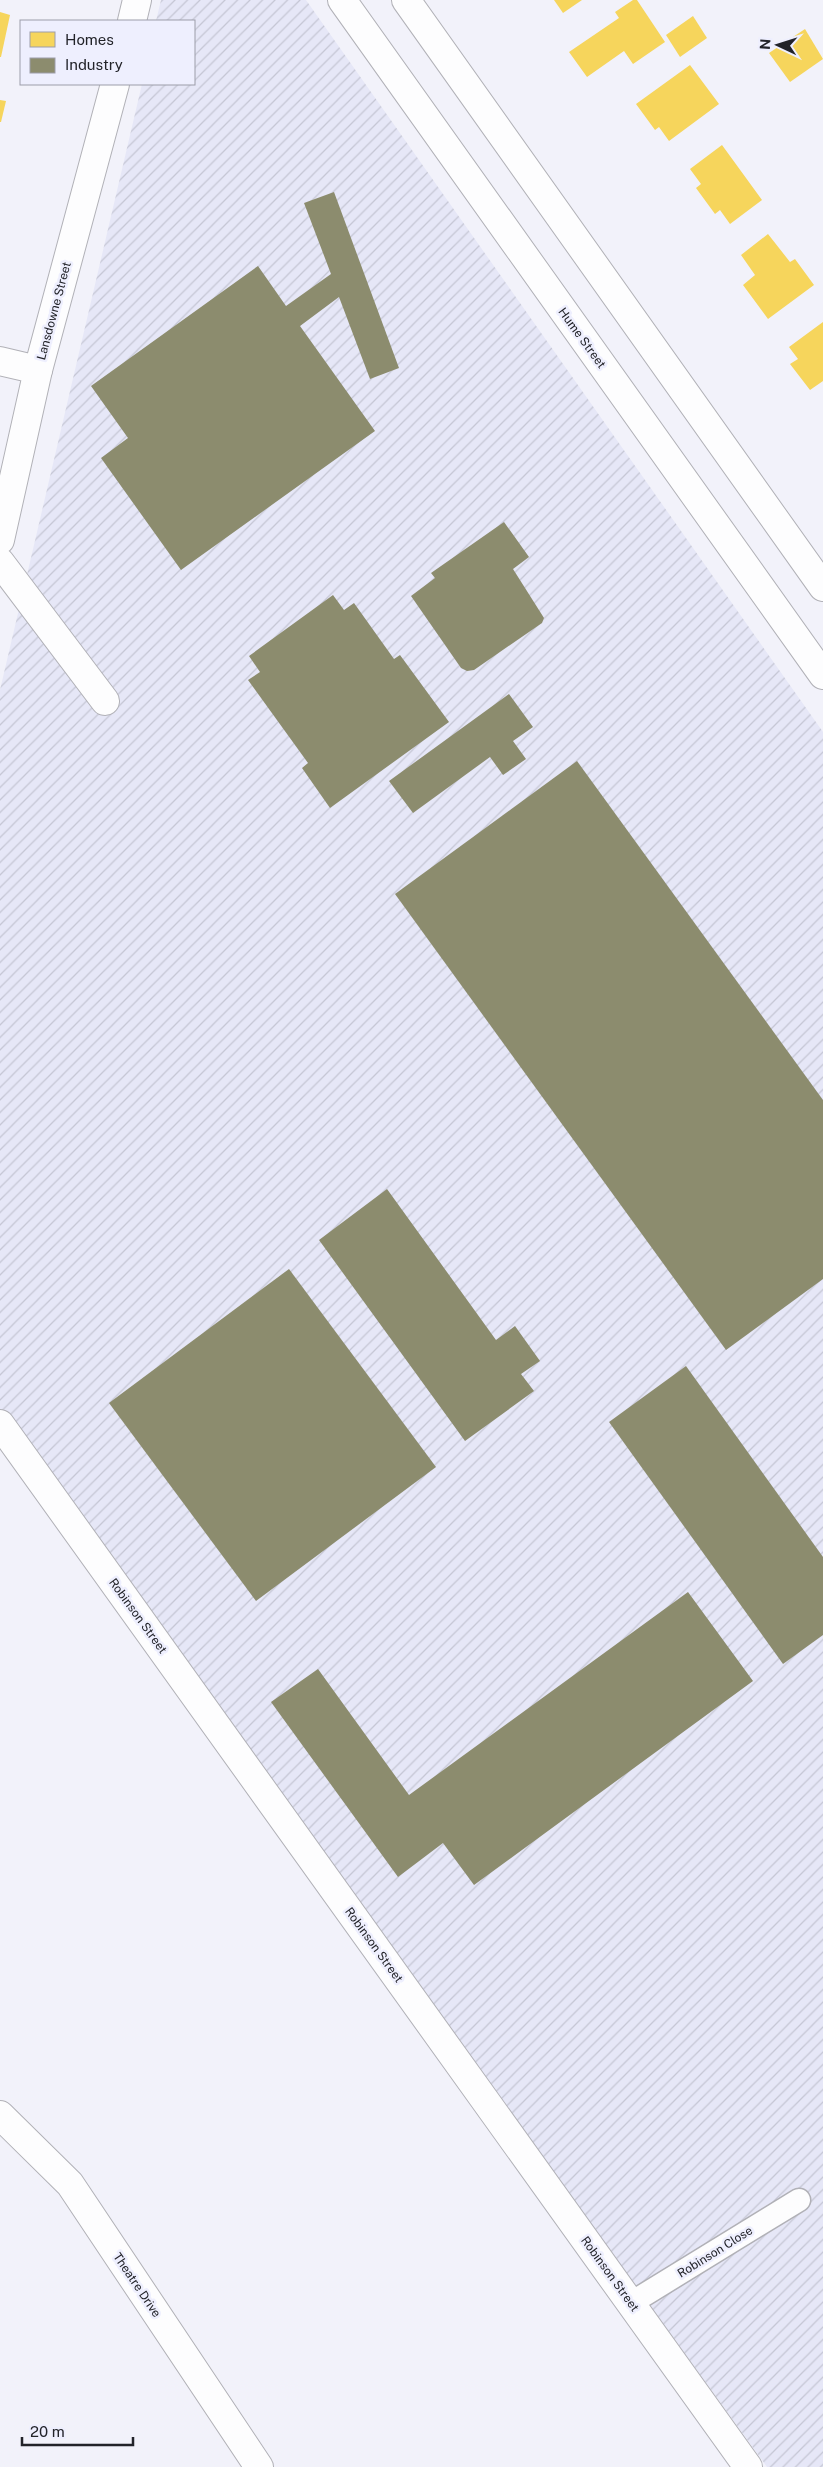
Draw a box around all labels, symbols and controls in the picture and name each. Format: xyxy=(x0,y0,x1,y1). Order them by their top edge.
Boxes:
legend xyxy=(20,20,195,85)
north arrow xyxy=(753,20,803,70)
text: Homes xyxy=(65,31,114,48)
text: N xyxy=(757,38,773,50)
text: Industry xyxy=(65,56,123,73)
street label: Lansdowne Street xyxy=(34,260,74,362)
street label: Hume Street xyxy=(555,305,609,371)
street label: Robinson Street xyxy=(106,1576,170,1657)
street label: Robinson Street xyxy=(342,1905,406,1986)
street label: Robinson Close xyxy=(675,2223,755,2281)
street label: Robinson Street xyxy=(578,2234,642,2315)
street label: Theatre Drive xyxy=(110,2250,164,2320)
scale bar xyxy=(22,2414,134,2446)
text: 20 m xyxy=(30,2423,65,2440)

